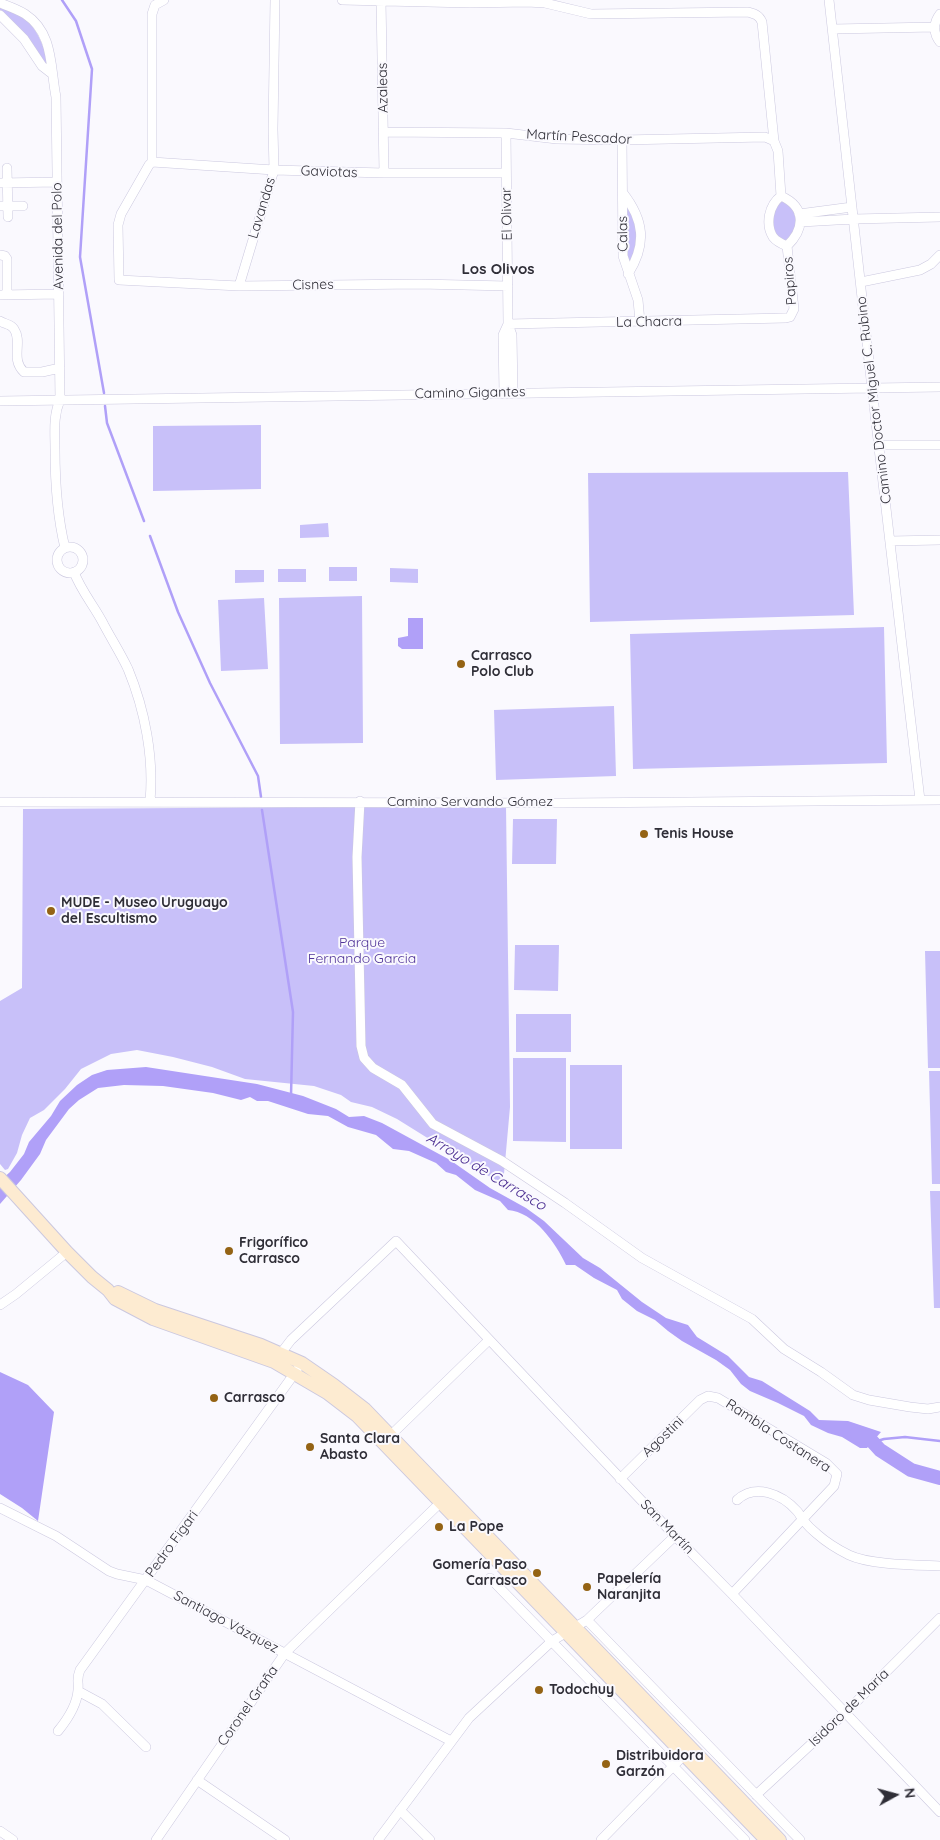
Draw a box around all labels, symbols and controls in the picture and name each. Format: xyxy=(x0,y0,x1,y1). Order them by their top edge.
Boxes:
street label: Azaleas xyxy=(374,63,392,113)
street label: Martín Pescador xyxy=(526,126,632,148)
street label: Gaviotas xyxy=(300,163,358,181)
street label: Lavandas xyxy=(245,175,279,241)
street label: Avenida del Polo xyxy=(49,182,67,290)
street label: El Olivar xyxy=(498,187,516,241)
street label: Calas xyxy=(614,216,632,252)
street label: Papiros xyxy=(780,256,800,306)
district label: Los Olivos xyxy=(461,260,535,278)
street label: Cisnes xyxy=(292,276,334,294)
street label: Camino Doctor Miguel C. Rubino xyxy=(853,295,895,505)
street label: La Chacra xyxy=(616,313,682,331)
street label: Camino Gigantes xyxy=(414,384,526,402)
place label: Carrasco Polo Club xyxy=(471,648,534,680)
marker: Carrasco Polo Club xyxy=(455,658,467,670)
street label: Camino Servando Gómez xyxy=(387,794,553,810)
place label: Tenis House xyxy=(654,826,734,842)
marker: Tenis House xyxy=(638,828,650,840)
place label: MUDE - Museo Uruguayo del Escultismo xyxy=(61,895,228,928)
marker: MUDE - Museo Uruguayo del Escultismo xyxy=(45,905,57,917)
park label: Parque Fernando Garcia xyxy=(308,935,416,968)
water label: Arroyo de Carrasco xyxy=(423,1129,549,1215)
place label: Frigorífico Carrasco xyxy=(239,1235,308,1268)
marker: Frigorífico Carrasco xyxy=(223,1245,235,1257)
place label: Carrasco xyxy=(224,1390,285,1406)
marker: Carrasco xyxy=(208,1392,220,1404)
street label: Rambla Costanera xyxy=(722,1396,834,1476)
street label: Agostini xyxy=(639,1413,687,1461)
place label: Santa Clara Abasto xyxy=(320,1431,400,1464)
marker: Santa Clara Abasto xyxy=(304,1441,316,1453)
street label: San Martín xyxy=(637,1496,697,1558)
street label: Pedro Figari xyxy=(142,1507,202,1581)
place label: La Pope xyxy=(449,1519,504,1535)
marker: La Pope xyxy=(433,1521,445,1533)
place label: Gomería Paso Carrasco xyxy=(433,1557,527,1590)
marker: Gomería Paso Carrasco xyxy=(531,1567,543,1579)
place label: Papelería Naranjita xyxy=(597,1571,661,1604)
marker: Papelería Naranjita xyxy=(581,1581,593,1593)
street label: Santiago Vázquez xyxy=(171,1587,281,1657)
street label: Coronel Graña xyxy=(214,1663,282,1749)
street label: Isidoro de María xyxy=(806,1666,892,1750)
place label: Todochuy xyxy=(549,1682,614,1698)
marker: Todochuy xyxy=(533,1684,545,1696)
place label: Distribuidora Garzón xyxy=(616,1748,704,1780)
marker: Distribuidora Garzón xyxy=(600,1758,612,1770)
north arrow xyxy=(870,1770,920,1820)
text: N xyxy=(900,1787,919,1799)

